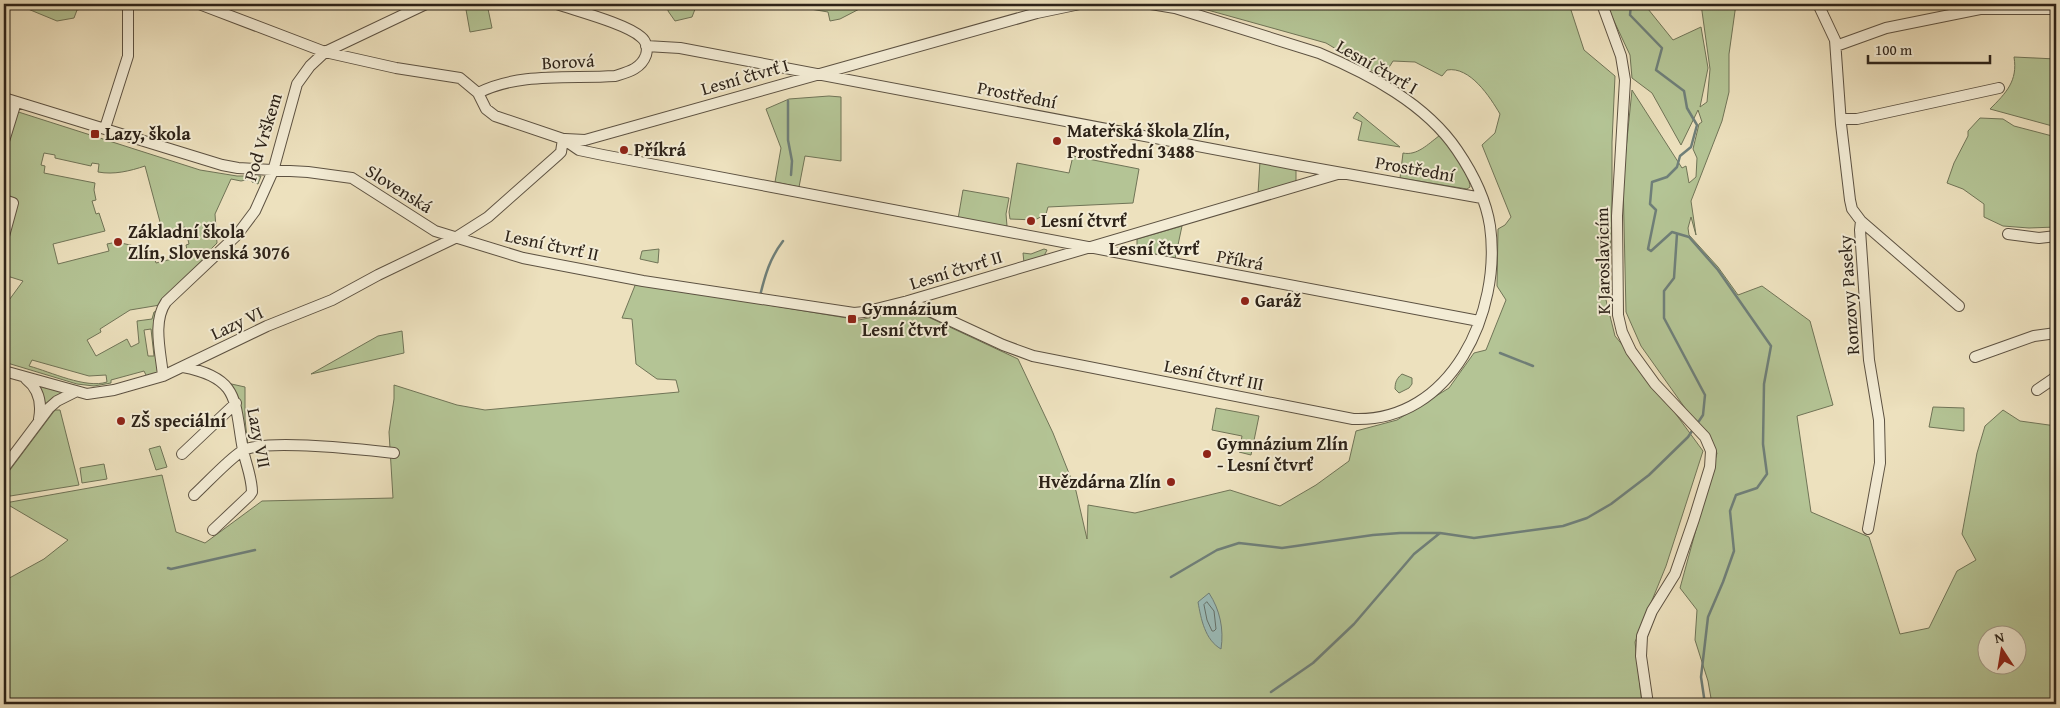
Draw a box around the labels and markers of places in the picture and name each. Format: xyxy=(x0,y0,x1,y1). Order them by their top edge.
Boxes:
place label: Mateřská škola Zlín, Prostřední 3488 xyxy=(1067,117,1230,165)
place label: Lazy, škola xyxy=(105,120,191,147)
marker: Lazy, škola xyxy=(89,128,101,140)
marker: Mateřská škola Zlín, Prostřední 3488 xyxy=(1051,135,1063,147)
place label: Příkrá xyxy=(634,136,687,163)
marker: Příkrá xyxy=(618,144,630,156)
place label: Lesní čtvrť xyxy=(1041,207,1128,234)
marker: Lesní čtvrť xyxy=(1025,215,1037,227)
place label: Základní škola Zlín, Slovenská 3076 xyxy=(128,218,290,266)
marker: Základní škola Zlín, Slovenská 3076 xyxy=(112,236,124,248)
place label: Garáž xyxy=(1255,287,1302,314)
place label: Gymnázium Lesní čtvrť xyxy=(862,295,958,343)
marker: Garáž xyxy=(1239,295,1251,307)
marker: Gymnázium Lesní čtvrť xyxy=(846,313,858,325)
place label: ZŠ speciální xyxy=(131,407,226,434)
marker: ZŠ speciální xyxy=(115,415,127,427)
place label: Gymnázium Zlín - Lesní čtvrť xyxy=(1217,430,1348,478)
marker: Gymnázium Zlín - Lesní čtvrť xyxy=(1201,448,1213,460)
place label: Hvězdárna Zlín xyxy=(1038,468,1161,495)
marker: Hvězdárna Zlín xyxy=(1165,476,1177,488)

